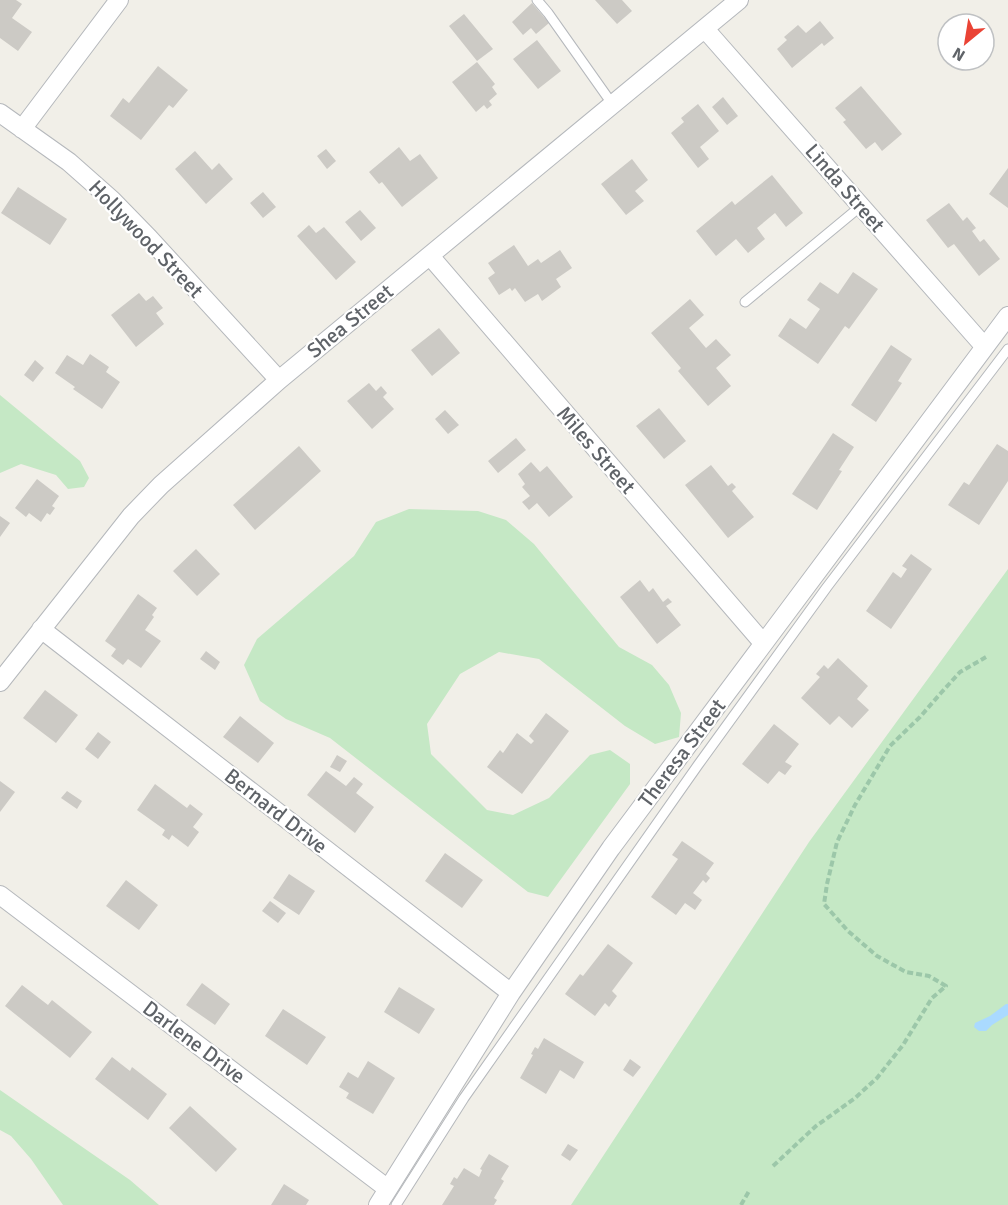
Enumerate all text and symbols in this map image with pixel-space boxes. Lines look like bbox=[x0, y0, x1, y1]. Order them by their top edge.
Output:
north arrow bbox=[936, 12, 996, 72]
text: N bbox=[949, 43, 969, 66]
street label: Linda Street bbox=[799, 138, 891, 238]
street label: Hollywood Street bbox=[83, 175, 209, 303]
street label: Shea Street bbox=[302, 278, 398, 364]
street label: Miles Street bbox=[551, 401, 641, 499]
street label: Theresa Street bbox=[633, 694, 731, 812]
street label: Bernard Drive bbox=[219, 763, 333, 859]
street label: Darlene Drive bbox=[138, 995, 250, 1089]

